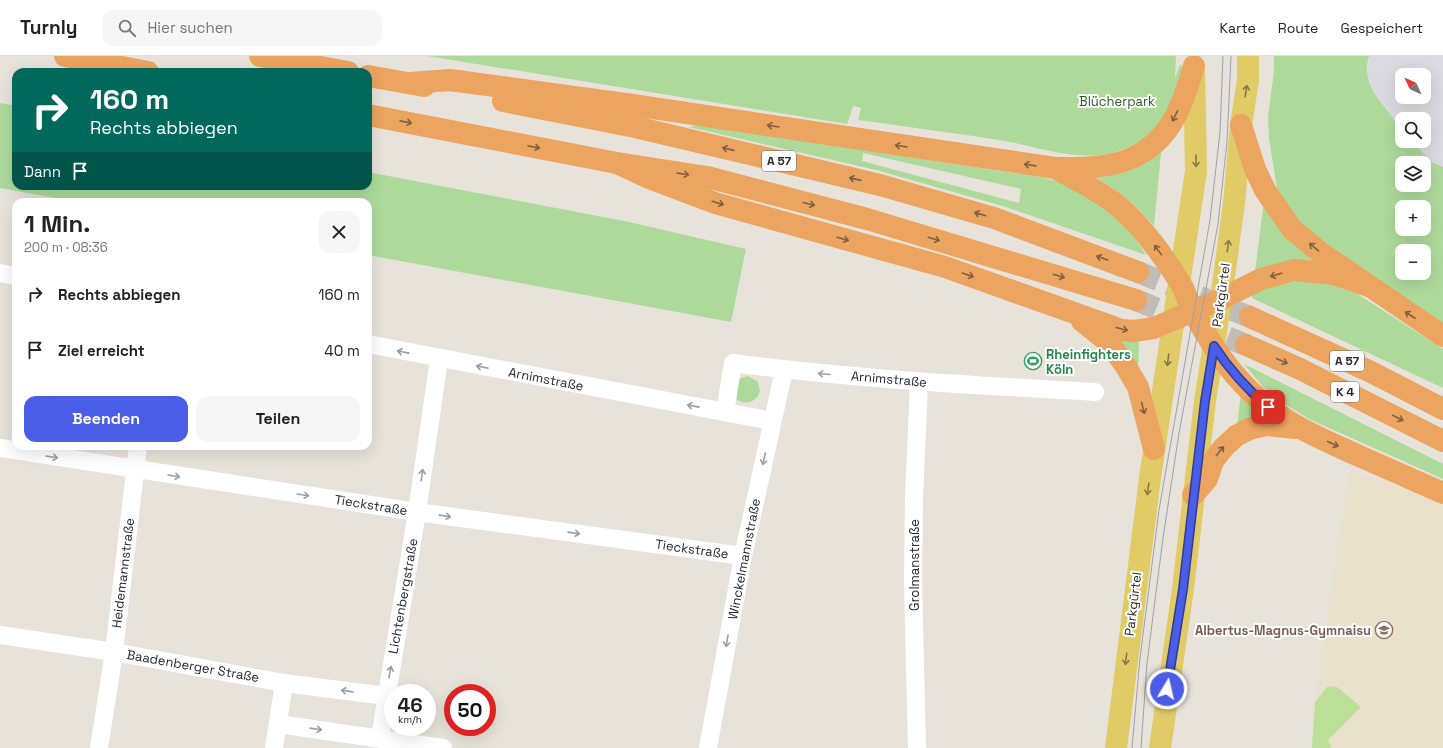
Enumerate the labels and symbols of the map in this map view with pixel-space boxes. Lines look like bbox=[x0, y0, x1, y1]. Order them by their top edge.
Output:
north arrow bbox=[1395, 68, 1431, 104]
one-way arrow bbox=[1242, 84, 1250, 97]
park label: Blücherpark bbox=[1079, 93, 1155, 110]
one-way arrow bbox=[1171, 110, 1179, 122]
one-way arrow bbox=[399, 119, 412, 127]
one-way arrow bbox=[767, 122, 780, 130]
one-way arrow bbox=[895, 142, 908, 150]
one-way arrow bbox=[527, 143, 540, 151]
one-way arrow bbox=[722, 144, 735, 152]
road number: A 57 bbox=[762, 151, 796, 171]
one-way arrow bbox=[1192, 154, 1200, 167]
one-way arrow bbox=[1024, 161, 1037, 169]
one-way arrow bbox=[676, 170, 689, 178]
one-way arrow bbox=[848, 174, 861, 182]
one-way arrow bbox=[711, 200, 724, 207]
one-way arrow bbox=[803, 200, 816, 208]
one-way arrow bbox=[974, 210, 987, 217]
one-way arrow bbox=[836, 235, 849, 243]
one-way arrow bbox=[928, 236, 941, 243]
one-way arrow bbox=[1224, 240, 1232, 253]
one-way arrow bbox=[1309, 243, 1319, 252]
one-way arrow bbox=[1154, 244, 1162, 255]
one-way arrow bbox=[1095, 254, 1108, 261]
street label: Parkgürtel bbox=[1208, 262, 1234, 328]
one-way arrow bbox=[1270, 271, 1283, 279]
one-way arrow bbox=[961, 272, 974, 279]
one-way arrow bbox=[1052, 273, 1065, 280]
one-way arrow bbox=[1405, 311, 1416, 319]
one-way arrow bbox=[1115, 325, 1128, 333]
place label: Rheinfighters Köln bbox=[1046, 346, 1131, 378]
one-way arrow bbox=[397, 347, 410, 355]
sports icon: Rheinfighters Köln bbox=[1023, 351, 1043, 371]
road number: A 57 bbox=[1330, 351, 1364, 371]
one-way arrow bbox=[1164, 353, 1171, 366]
one-way arrow bbox=[1275, 358, 1287, 365]
one-way arrow bbox=[476, 362, 489, 370]
street label: Arnimstraße bbox=[507, 363, 585, 395]
street label: Arnimstraße bbox=[850, 367, 928, 391]
one-way arrow bbox=[818, 370, 831, 377]
road number: K 4 bbox=[1331, 382, 1359, 402]
pin bbox=[1251, 390, 1285, 424]
one-way arrow bbox=[687, 402, 700, 410]
one-way arrow bbox=[1140, 402, 1148, 415]
one-way arrow bbox=[1392, 415, 1404, 422]
one-way arrow bbox=[1326, 441, 1338, 448]
one-way arrow bbox=[1216, 446, 1225, 457]
one-way arrow bbox=[760, 452, 768, 465]
one-way arrow bbox=[45, 453, 58, 461]
one-way arrow bbox=[418, 469, 426, 482]
one-way arrow bbox=[167, 472, 180, 480]
one-way arrow bbox=[1144, 482, 1152, 495]
one-way arrow bbox=[296, 491, 309, 499]
street label: Tieckstraße bbox=[333, 491, 409, 519]
street label: Winckelmannstraße bbox=[724, 497, 764, 621]
one-way arrow bbox=[438, 512, 451, 520]
street label: Heidemannstraße bbox=[108, 517, 138, 629]
street label: Grolmanstraße bbox=[906, 519, 923, 611]
one-way arrow bbox=[567, 529, 580, 537]
street label: Tieckstraße bbox=[654, 535, 730, 563]
street label: Lichtenbergstraße bbox=[384, 537, 422, 655]
street label: Parkgürtel bbox=[1121, 571, 1145, 637]
school or university icon: Albertus-Magnus-Gymnaisu bbox=[1374, 620, 1394, 640]
place label: Albertus-Magnus-Gymnaisu bbox=[1195, 622, 1371, 639]
one-way arrow bbox=[723, 634, 731, 647]
street label: Baadenberger Straße bbox=[125, 646, 261, 686]
one-way arrow bbox=[1122, 652, 1130, 665]
one-way arrow bbox=[386, 666, 394, 679]
position arrow bbox=[1146, 668, 1188, 710]
speed limit sign: 50 bbox=[444, 684, 496, 736]
one-way arrow bbox=[341, 687, 354, 695]
one-way arrow bbox=[309, 725, 322, 733]

